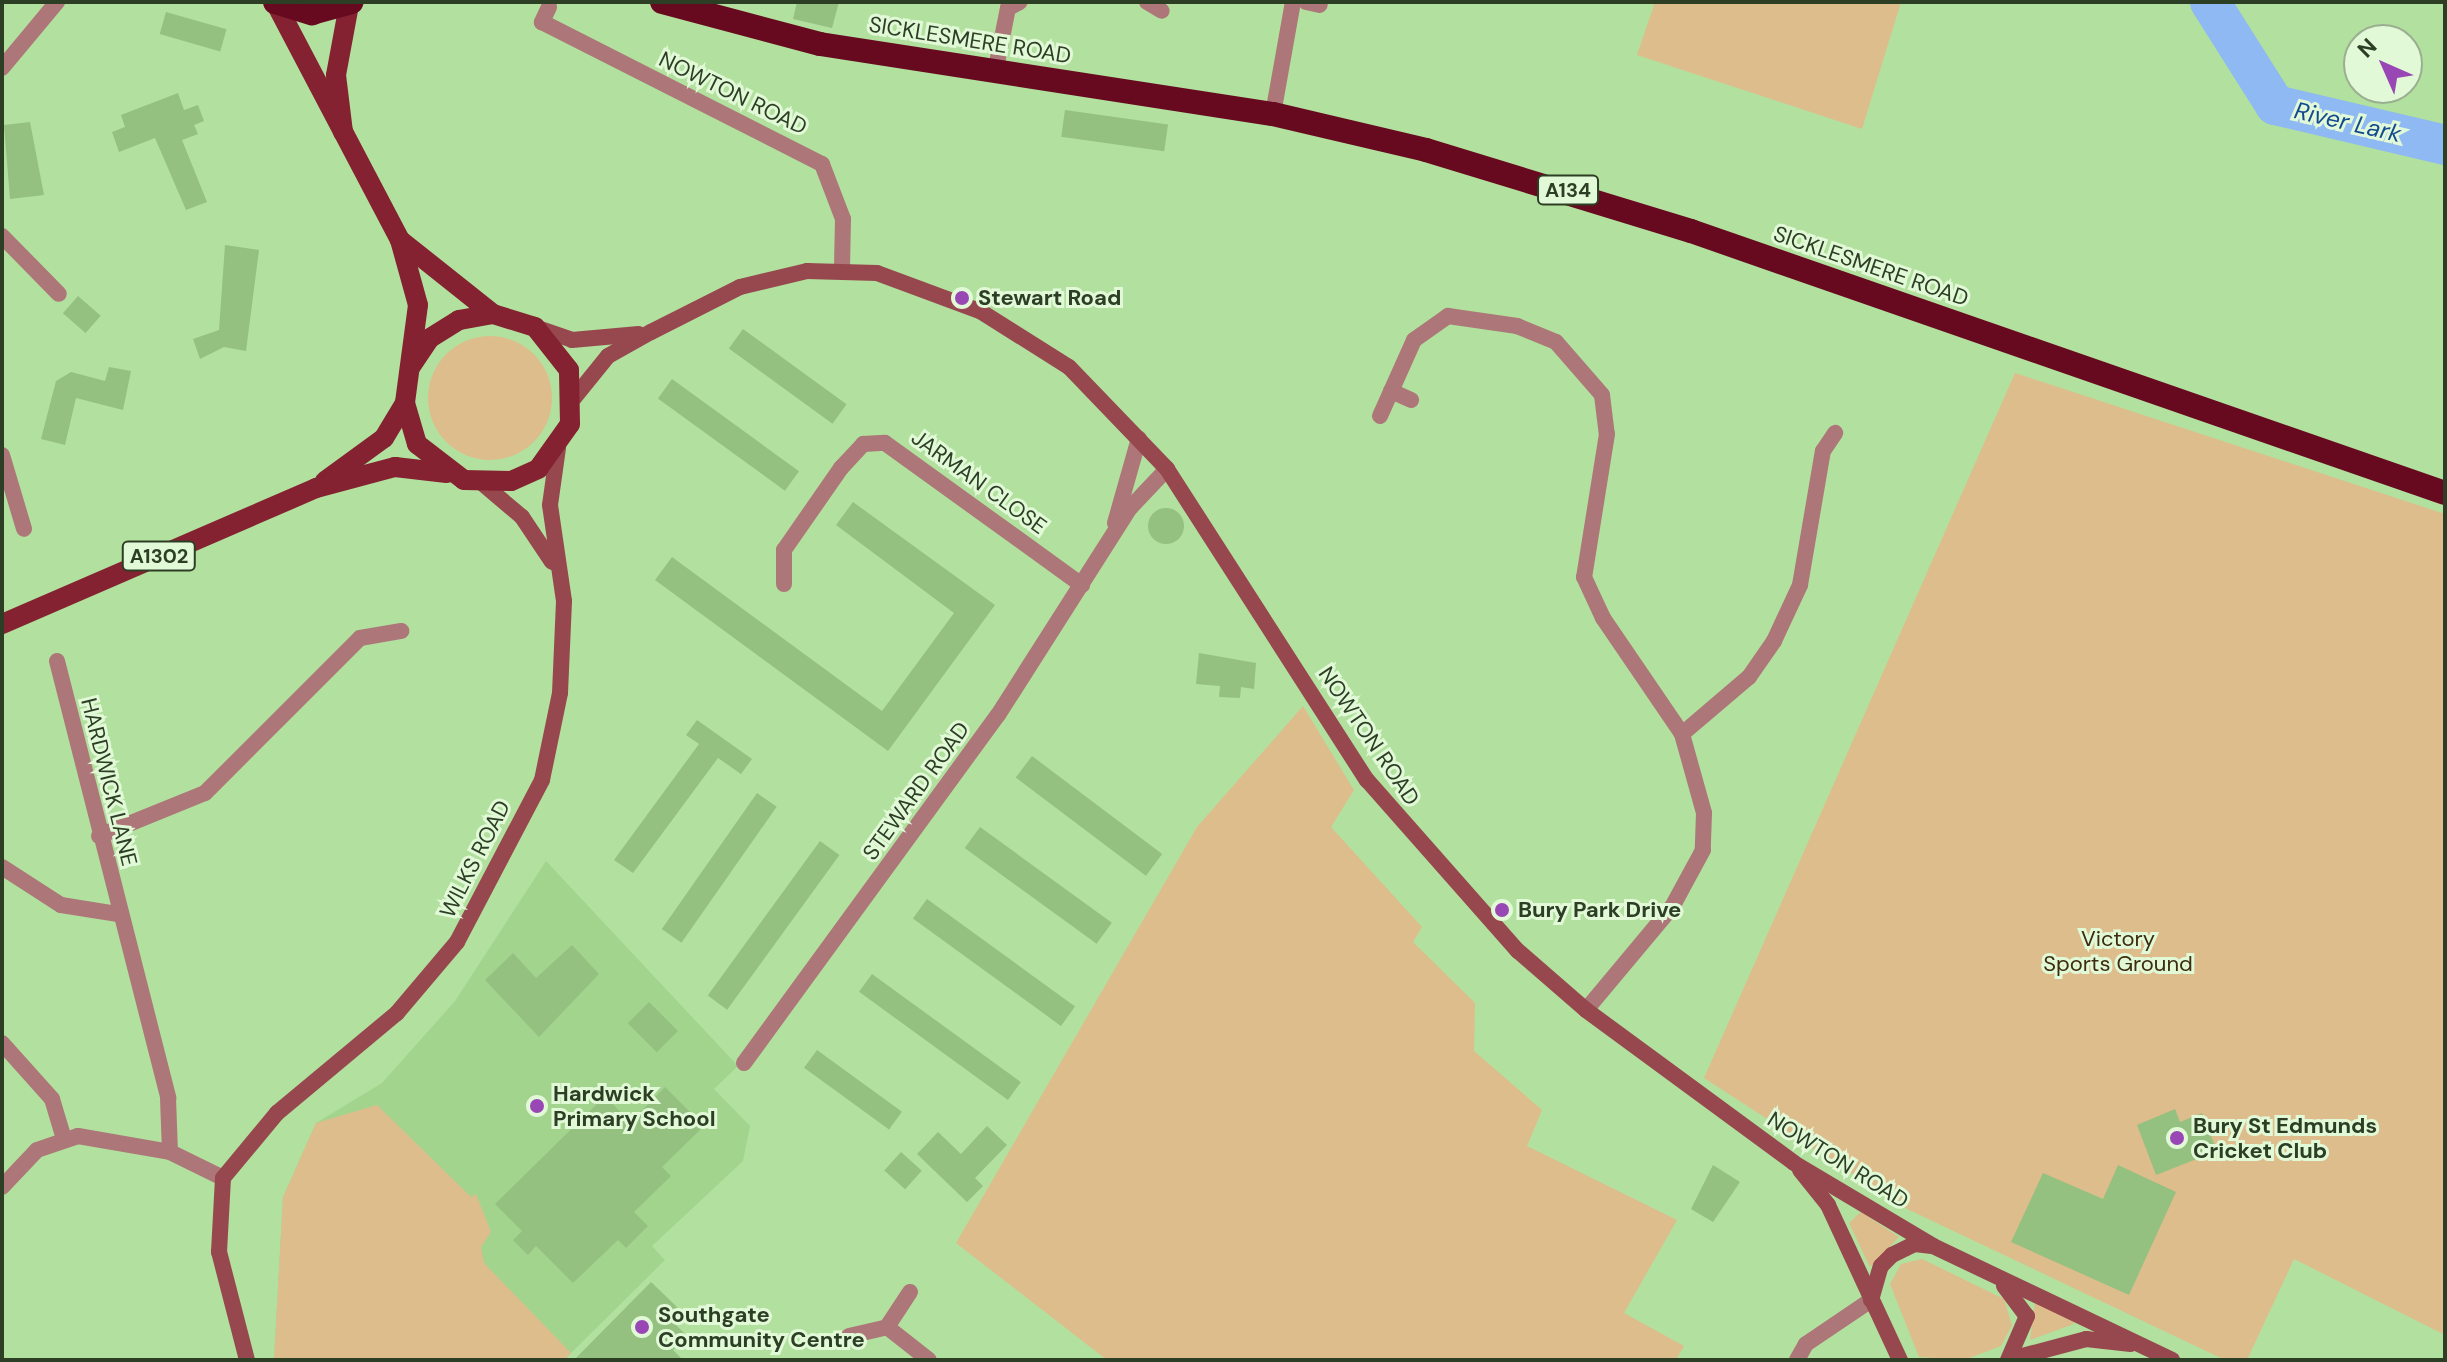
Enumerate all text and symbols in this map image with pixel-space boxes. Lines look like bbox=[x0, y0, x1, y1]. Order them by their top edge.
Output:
street label: SICKLESMERE ROAD bbox=[867, 11, 1073, 69]
north arrow bbox=[2343, 24, 2423, 104]
text: N bbox=[2351, 32, 2383, 64]
street label: NOWTON ROAD bbox=[655, 46, 811, 140]
water label: River Lark bbox=[2292, 96, 2404, 148]
road number: A134 bbox=[1536, 174, 1600, 206]
street label: SICKLESMERE ROAD bbox=[1770, 220, 1972, 312]
place label: Stewart Road bbox=[978, 285, 1121, 311]
marker: Stewart Road bbox=[953, 289, 971, 307]
street label: JARMAN CLOSE bbox=[906, 424, 1052, 540]
road number: A1302 bbox=[121, 540, 197, 572]
street label: NOWTON ROAD bbox=[1313, 662, 1425, 810]
street label: HARDWICK LANE bbox=[75, 695, 143, 869]
street label: STEWARD ROAD bbox=[857, 717, 975, 865]
street label: WILKS ROAD bbox=[434, 796, 516, 922]
place label: Bury Park Drive bbox=[1518, 897, 1681, 923]
marker: Bury Park Drive bbox=[1493, 901, 1511, 919]
park label: Victory Sports Ground bbox=[2043, 925, 2193, 976]
place label: Hardwick Primary School bbox=[553, 1080, 716, 1132]
marker: Hardwick Primary School bbox=[528, 1097, 546, 1115]
street label: NOWTON ROAD bbox=[1763, 1106, 1913, 1214]
place label: Bury St Edmunds Cricket Club bbox=[2193, 1112, 2377, 1164]
marker: Bury St Edmunds Cricket Club bbox=[2168, 1129, 2186, 1147]
place label: Southgate Community Centre bbox=[658, 1301, 865, 1352]
marker: Southgate Community Centre bbox=[633, 1318, 651, 1336]

